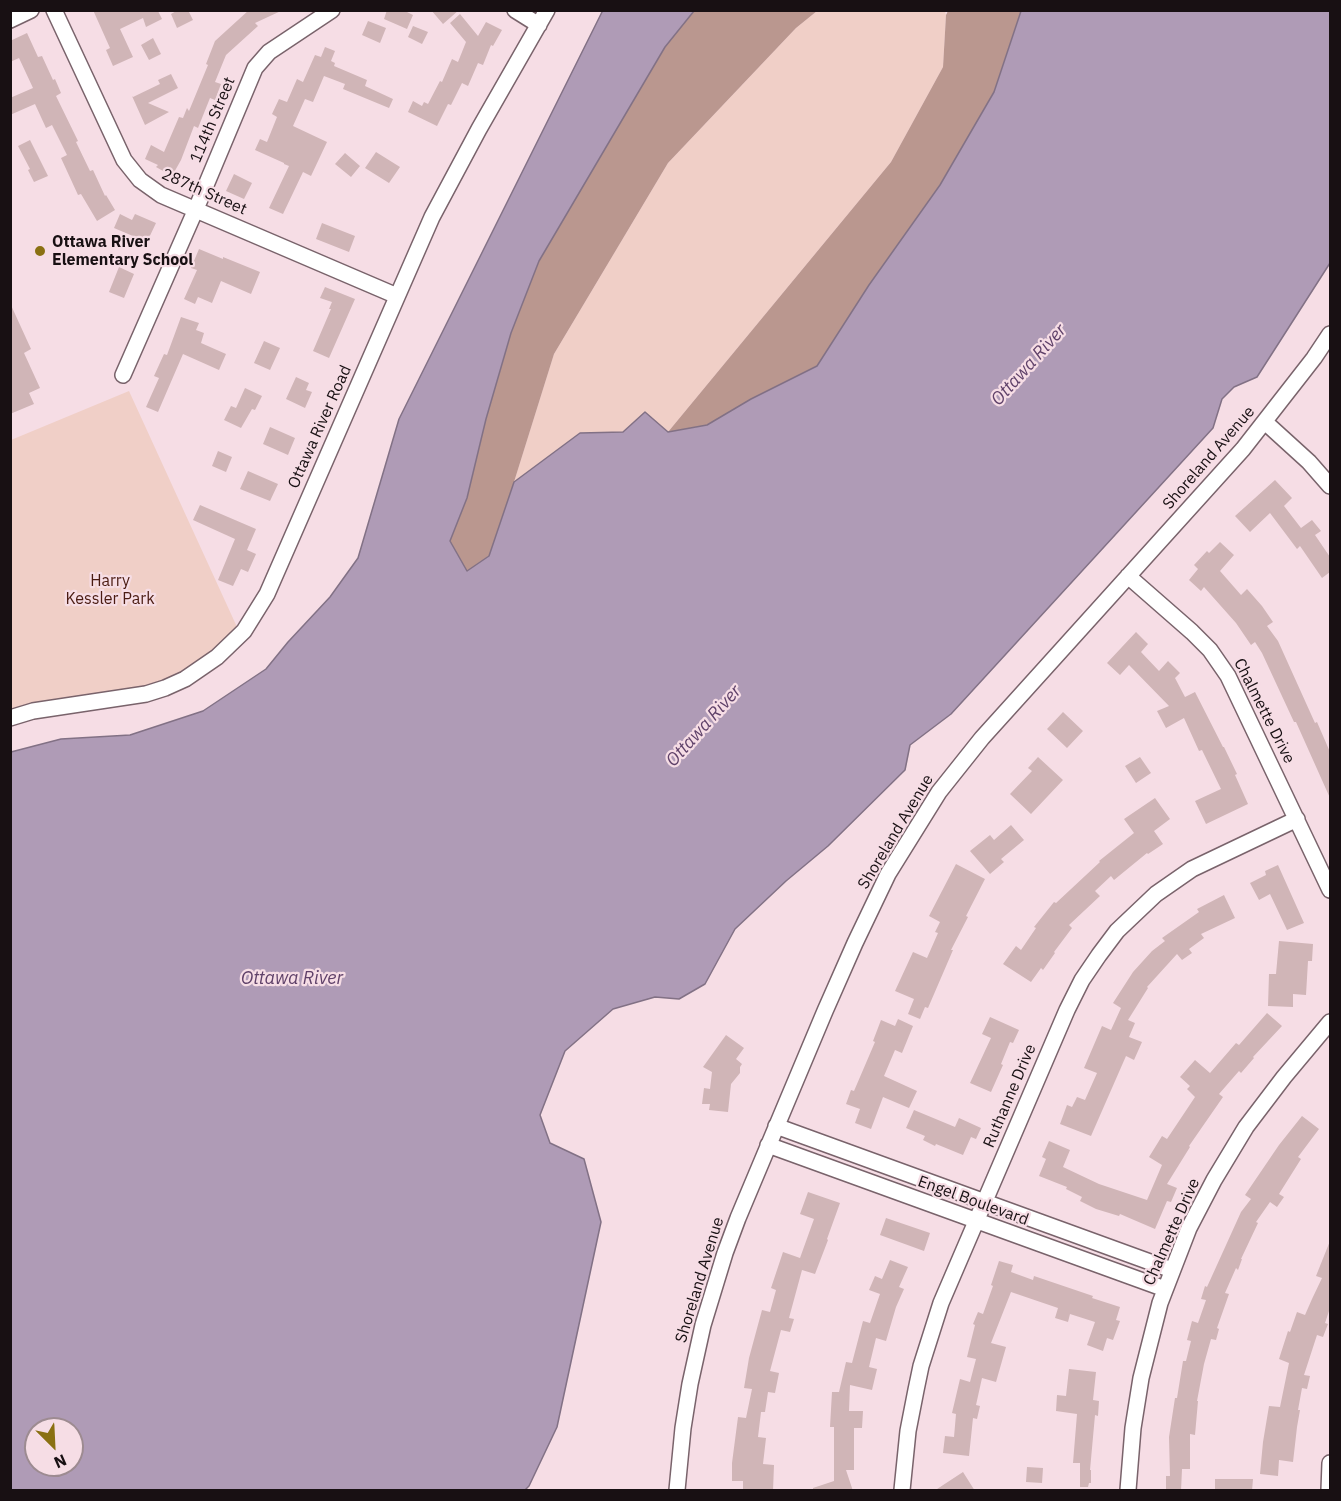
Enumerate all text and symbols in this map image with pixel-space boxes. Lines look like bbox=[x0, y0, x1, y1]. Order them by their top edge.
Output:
street label: 114th Street bbox=[186, 74, 240, 166]
street label: 287th Street bbox=[158, 165, 250, 219]
place label: Ottawa River Elementary School bbox=[52, 232, 193, 270]
marker: Ottawa River Elementary School bbox=[33, 244, 47, 258]
water label: Ottawa River bbox=[987, 320, 1071, 410]
street label: Ottawa River Road bbox=[284, 363, 356, 491]
street label: Shoreland Avenue bbox=[1159, 403, 1259, 513]
park label: Harry Kessler Park bbox=[65, 571, 155, 609]
street label: Chalmette Drive bbox=[1229, 655, 1299, 767]
water label: Ottawa River bbox=[662, 681, 746, 771]
street label: Shoreland Avenue bbox=[854, 771, 938, 893]
water label: Ottawa River bbox=[241, 968, 343, 990]
street label: Ruthanne Drive bbox=[980, 1041, 1040, 1151]
street label: Engel Boulevard bbox=[915, 1172, 1031, 1230]
street label: Chalmette Drive bbox=[1140, 1175, 1204, 1289]
street label: Shoreland Avenue bbox=[672, 1215, 728, 1345]
north arrow bbox=[24, 1417, 84, 1477]
text: N bbox=[51, 1450, 70, 1473]

